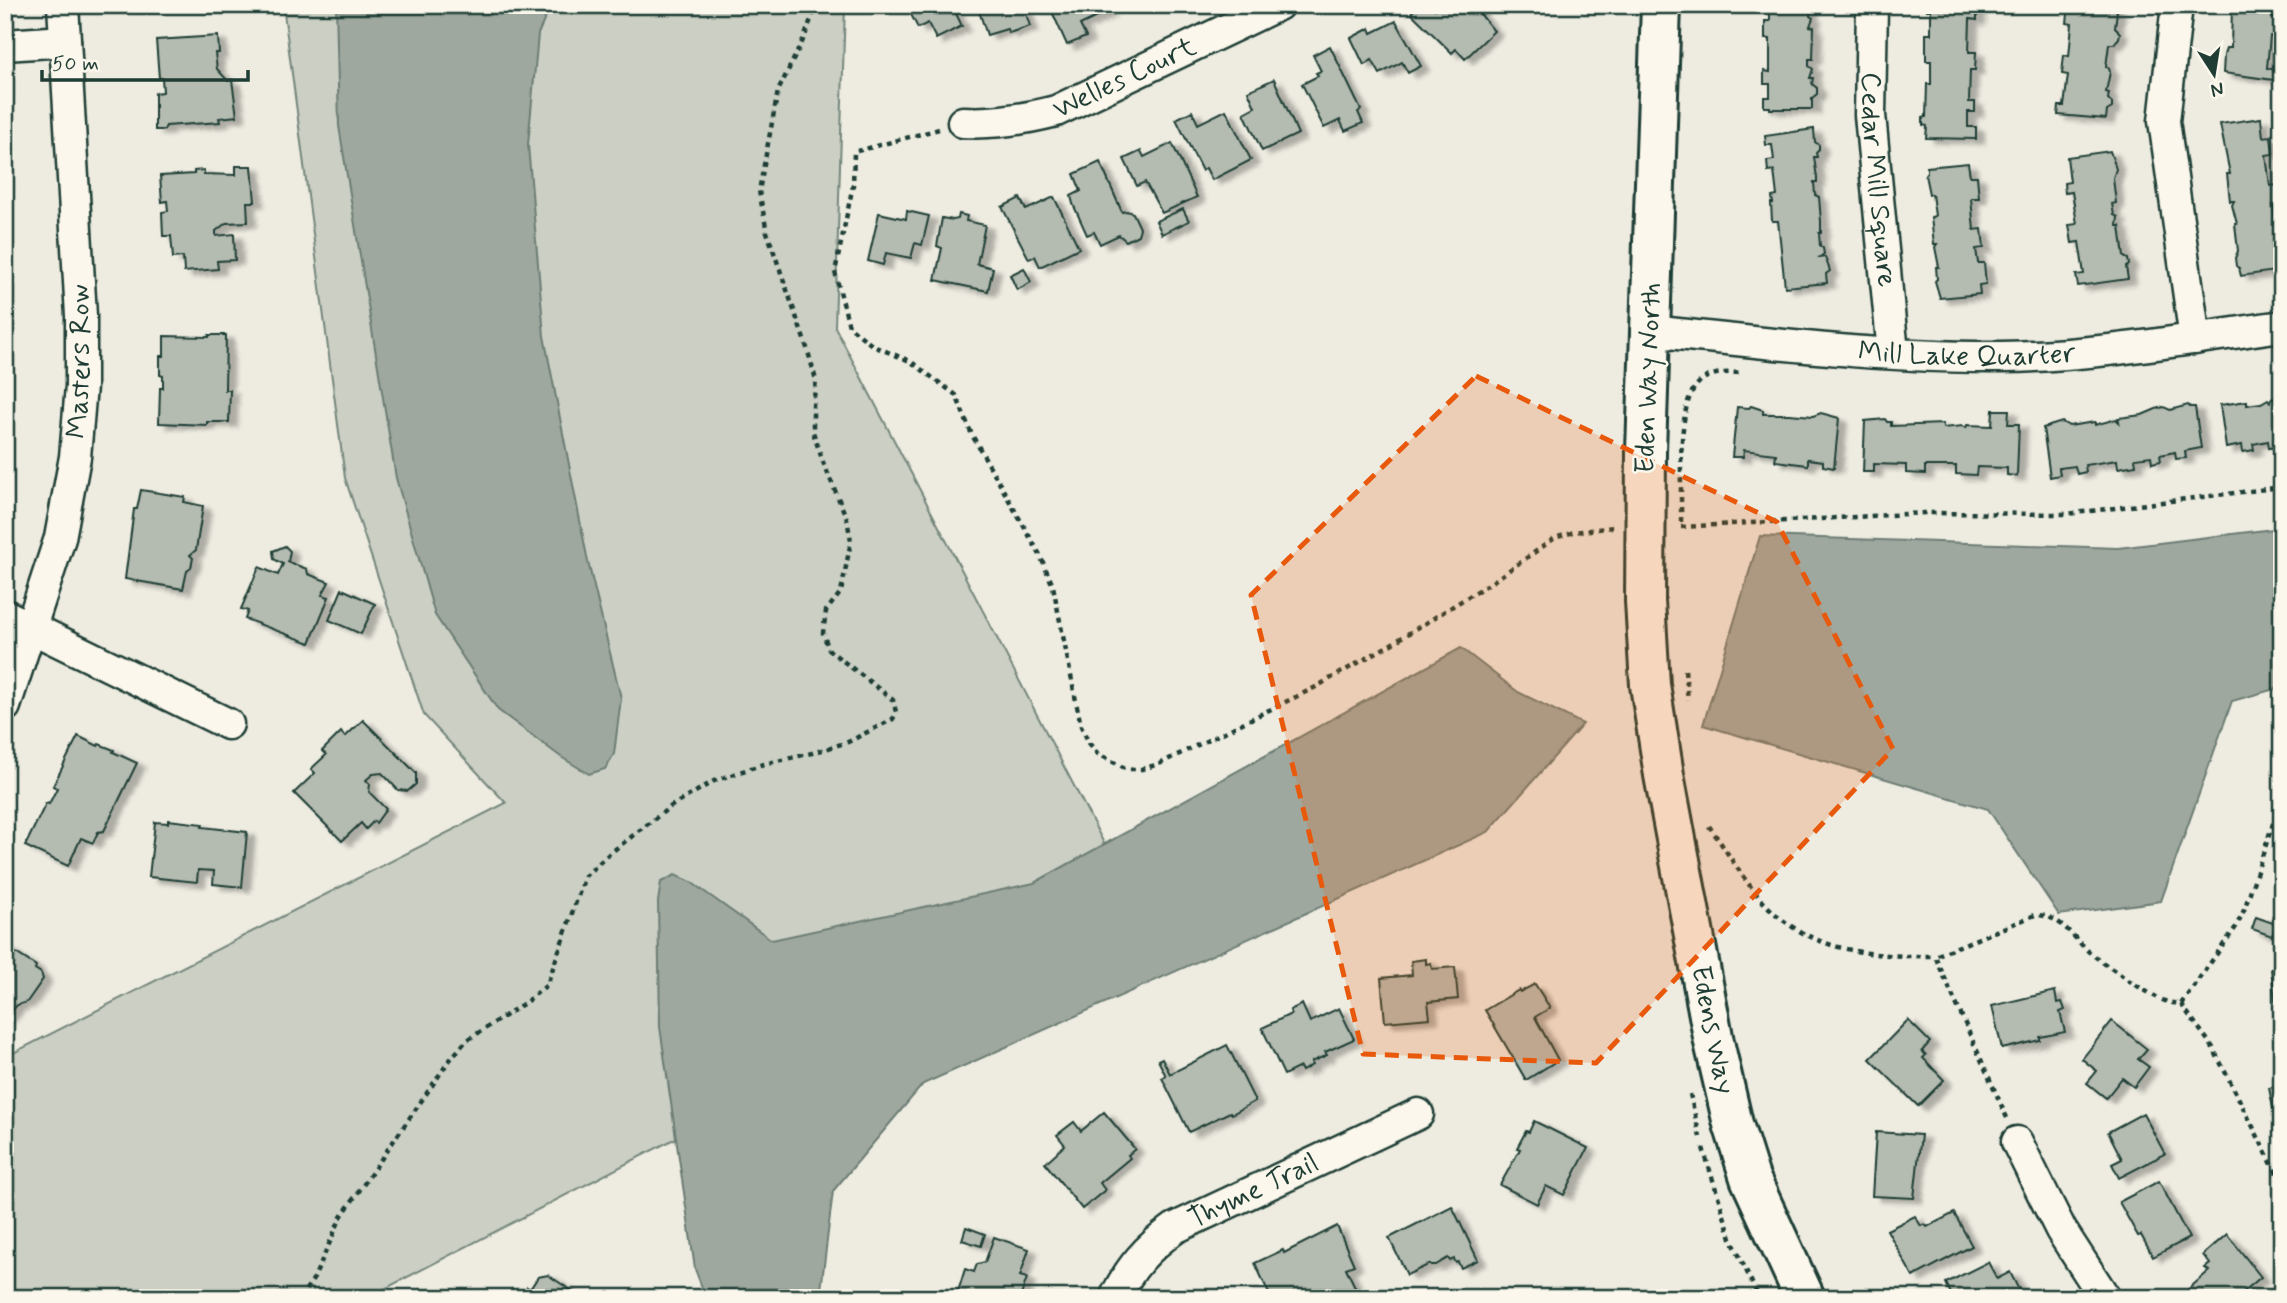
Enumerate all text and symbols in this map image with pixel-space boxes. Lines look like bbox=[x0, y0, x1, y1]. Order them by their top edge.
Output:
street label: Welles Court bbox=[1047, 28, 1203, 128]
scale bar bbox=[42, 38, 248, 82]
north arrow bbox=[2178, 38, 2248, 108]
text: 50 m bbox=[52, 50, 99, 78]
street label: Cedar Mill Square bbox=[1851, 72, 1905, 289]
text: N bbox=[2208, 76, 2226, 103]
street label: Eden Way North bbox=[1627, 282, 1671, 474]
street label: Masters Row bbox=[58, 283, 100, 440]
street label: Mill Lake Quarter bbox=[1857, 333, 2078, 376]
street label: Edens Way bbox=[1682, 963, 1744, 1098]
street label: Thyme Trail bbox=[1182, 1145, 1325, 1238]

